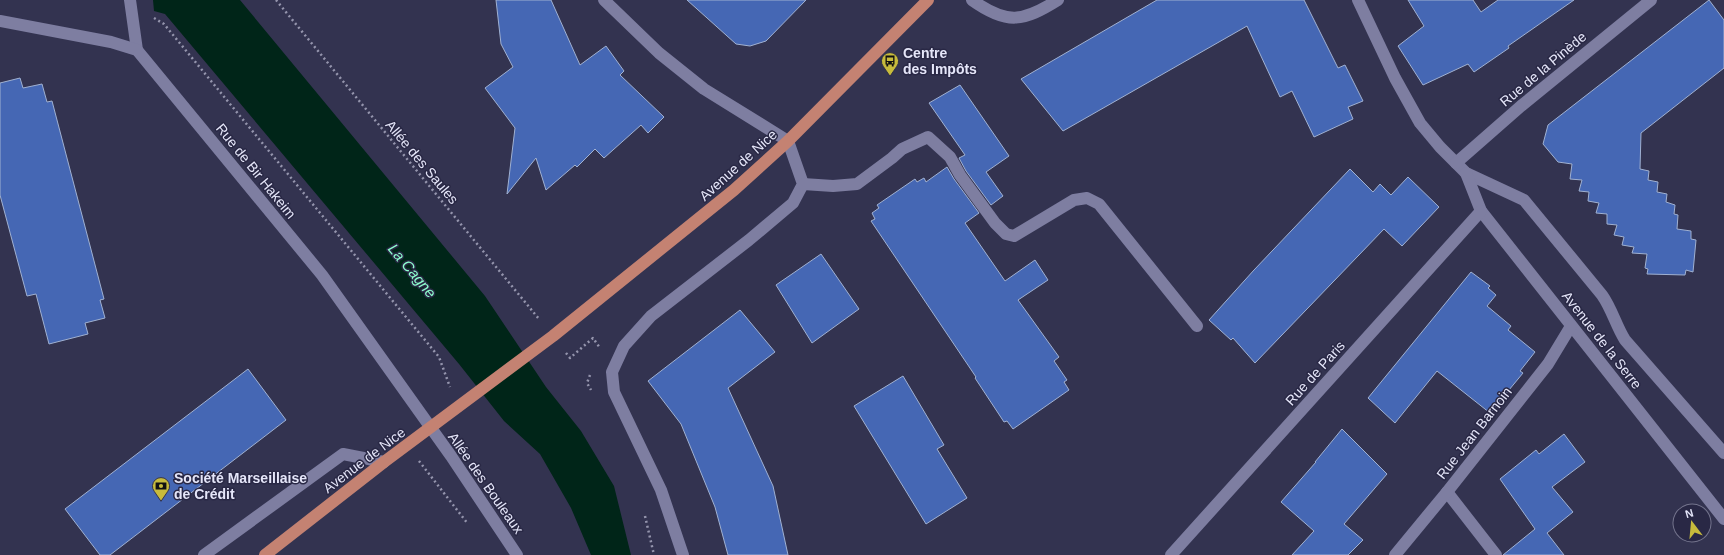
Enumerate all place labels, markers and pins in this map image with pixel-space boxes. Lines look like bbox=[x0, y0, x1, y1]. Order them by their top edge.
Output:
place label: Centre des Impôts bbox=[903, 45, 977, 77]
bus stop icon: Centre des Impôts bbox=[880, 51, 900, 76]
place label: Société Marseillaise de Crédit bbox=[174, 470, 307, 502]
bank icon: Société Marseillaise de Crédit bbox=[151, 476, 171, 501]

